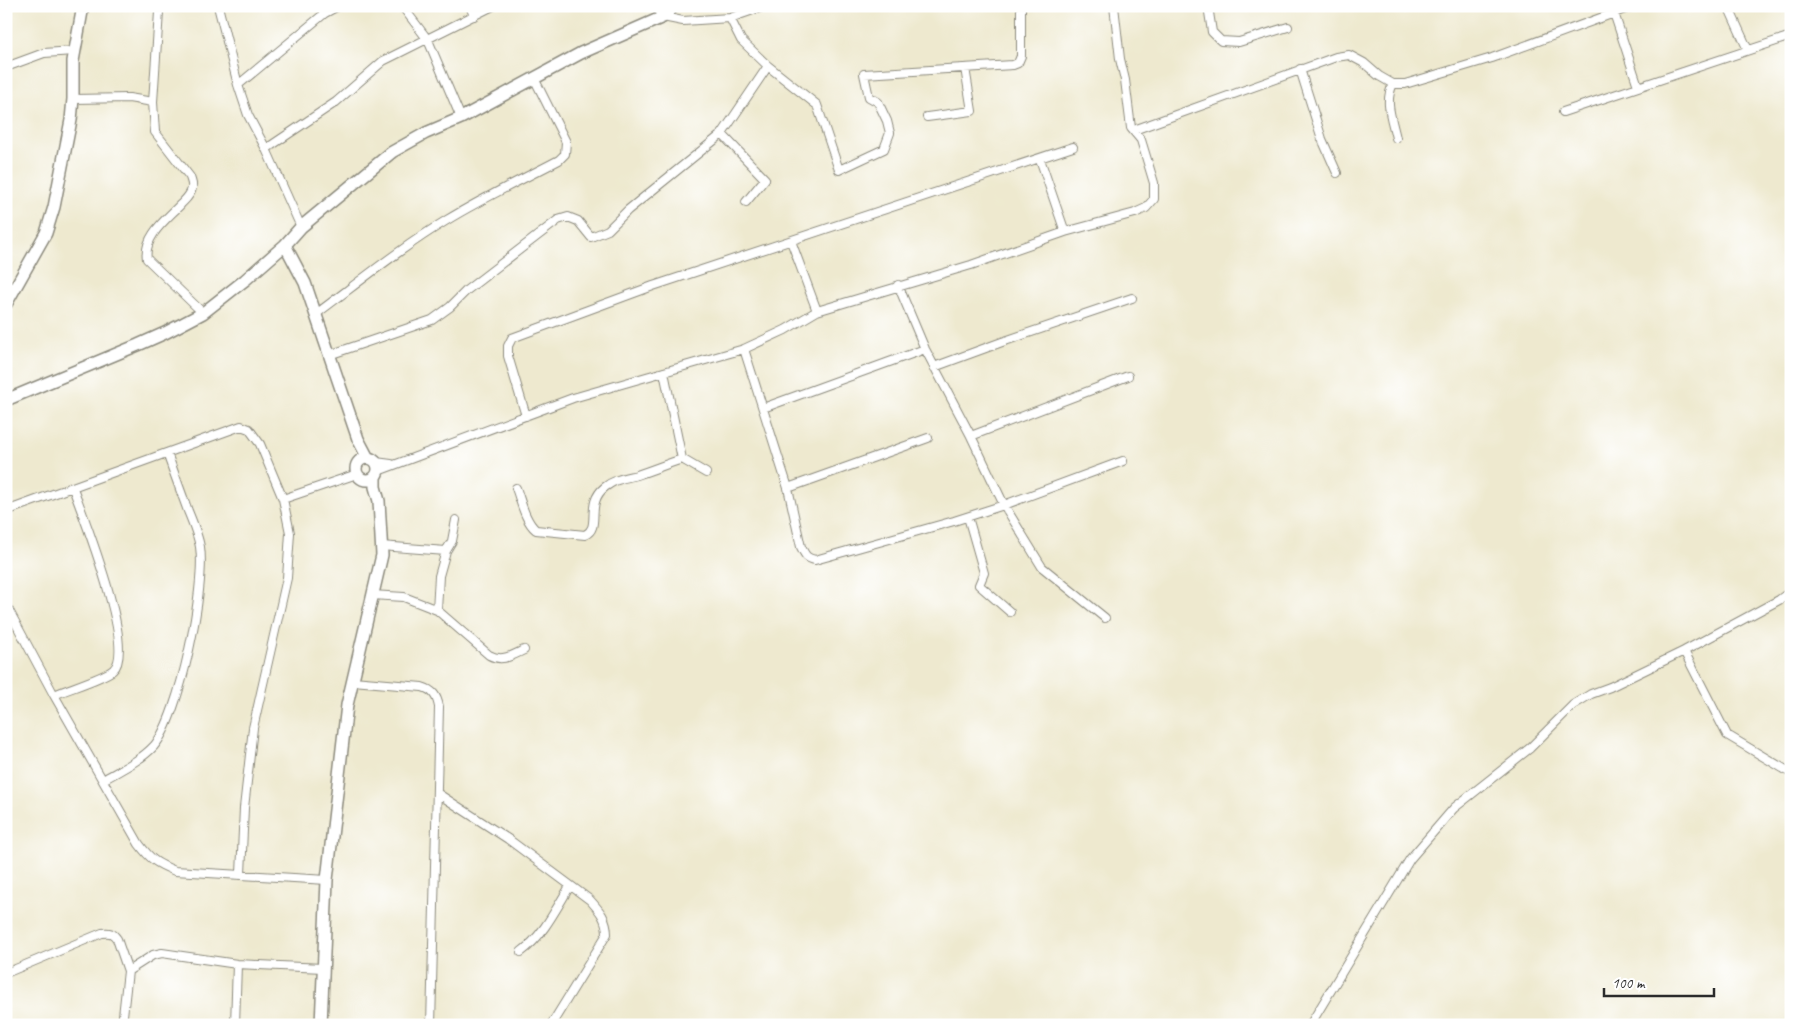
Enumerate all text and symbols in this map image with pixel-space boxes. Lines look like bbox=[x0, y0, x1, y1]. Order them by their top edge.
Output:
scale bar bbox=[1604, 966, 1714, 998]
text: 100 m bbox=[1612, 974, 1646, 993]

